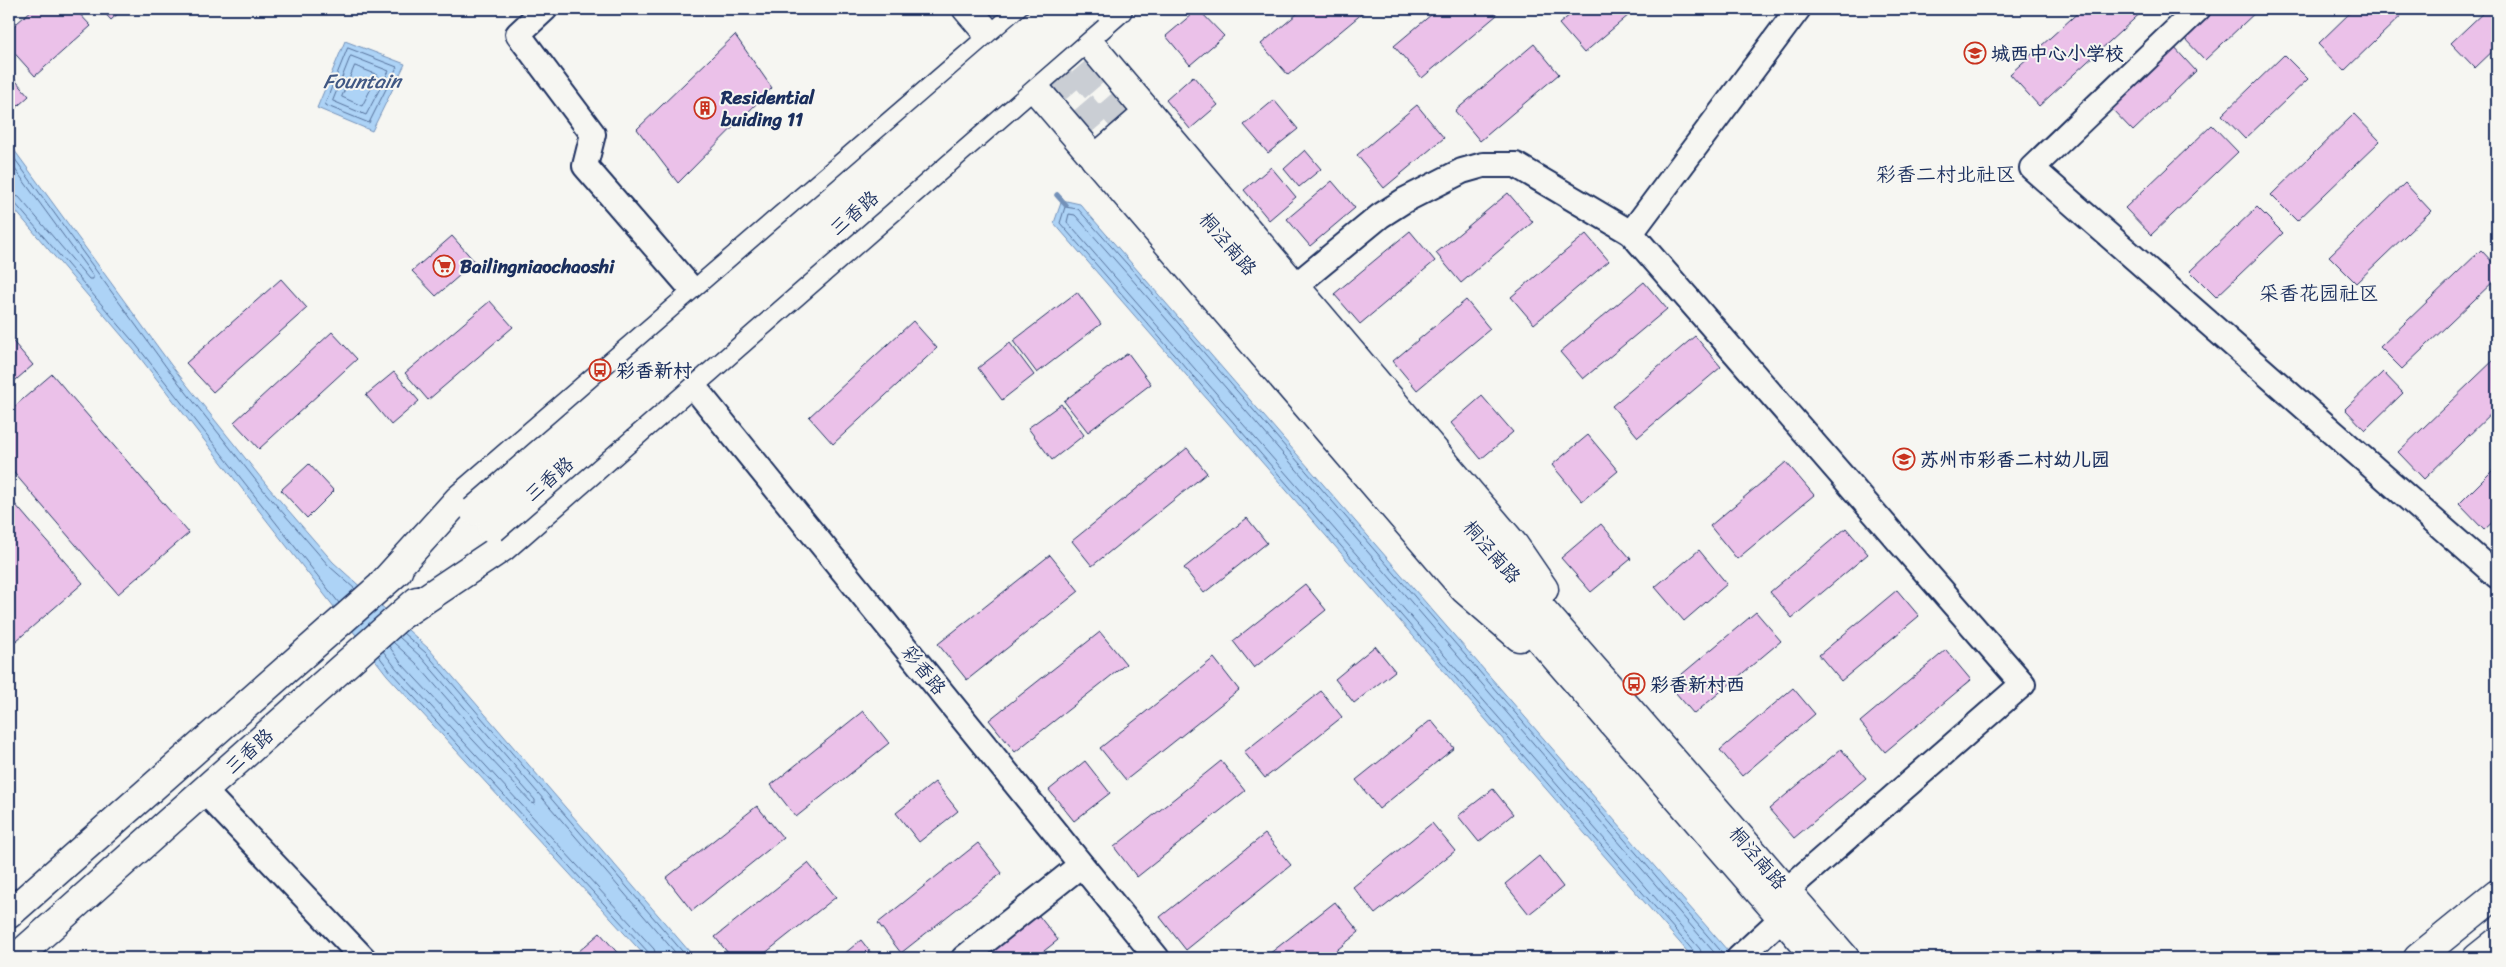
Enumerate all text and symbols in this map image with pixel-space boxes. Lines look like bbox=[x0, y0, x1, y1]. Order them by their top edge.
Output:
place label: 城西中心小学校 bbox=[1991, 37, 2124, 70]
school or university icon: 城西中心小学校 bbox=[1963, 41, 1987, 65]
water label: Fountain bbox=[323, 64, 403, 99]
place label: Residential buiding 11 bbox=[720, 81, 816, 136]
building icon: Residential buiding 11 bbox=[693, 96, 717, 120]
district label: 彩香二村北社区 bbox=[1876, 157, 2016, 192]
street label: 三香路 bbox=[822, 182, 886, 244]
street label: 桐泾南路 bbox=[1191, 204, 1265, 284]
place label: Bailingniaochaoshi bbox=[460, 250, 615, 283]
supermarket icon: Bailingniaochaoshi bbox=[432, 254, 456, 278]
district label: 采香花园社区 bbox=[2259, 276, 2379, 311]
place label: 彩香新村 bbox=[616, 354, 692, 387]
bus stop icon: 彩香新村 bbox=[588, 358, 612, 382]
place label: 苏州市彩香二村幼儿园 bbox=[1920, 443, 2110, 476]
school or university icon: 苏州市彩香二村幼儿园 bbox=[1892, 447, 1916, 471]
street label: 三香路 bbox=[517, 448, 581, 510]
street label: 桐泾南路 bbox=[1455, 512, 1529, 592]
street label: 彩香路 bbox=[893, 637, 955, 703]
place label: 彩香新村西 bbox=[1650, 668, 1745, 701]
bus stop icon: 彩香新村西 bbox=[1622, 672, 1646, 696]
street label: 三香路 bbox=[217, 720, 281, 782]
street label: 桐泾南路 bbox=[1721, 818, 1795, 898]

